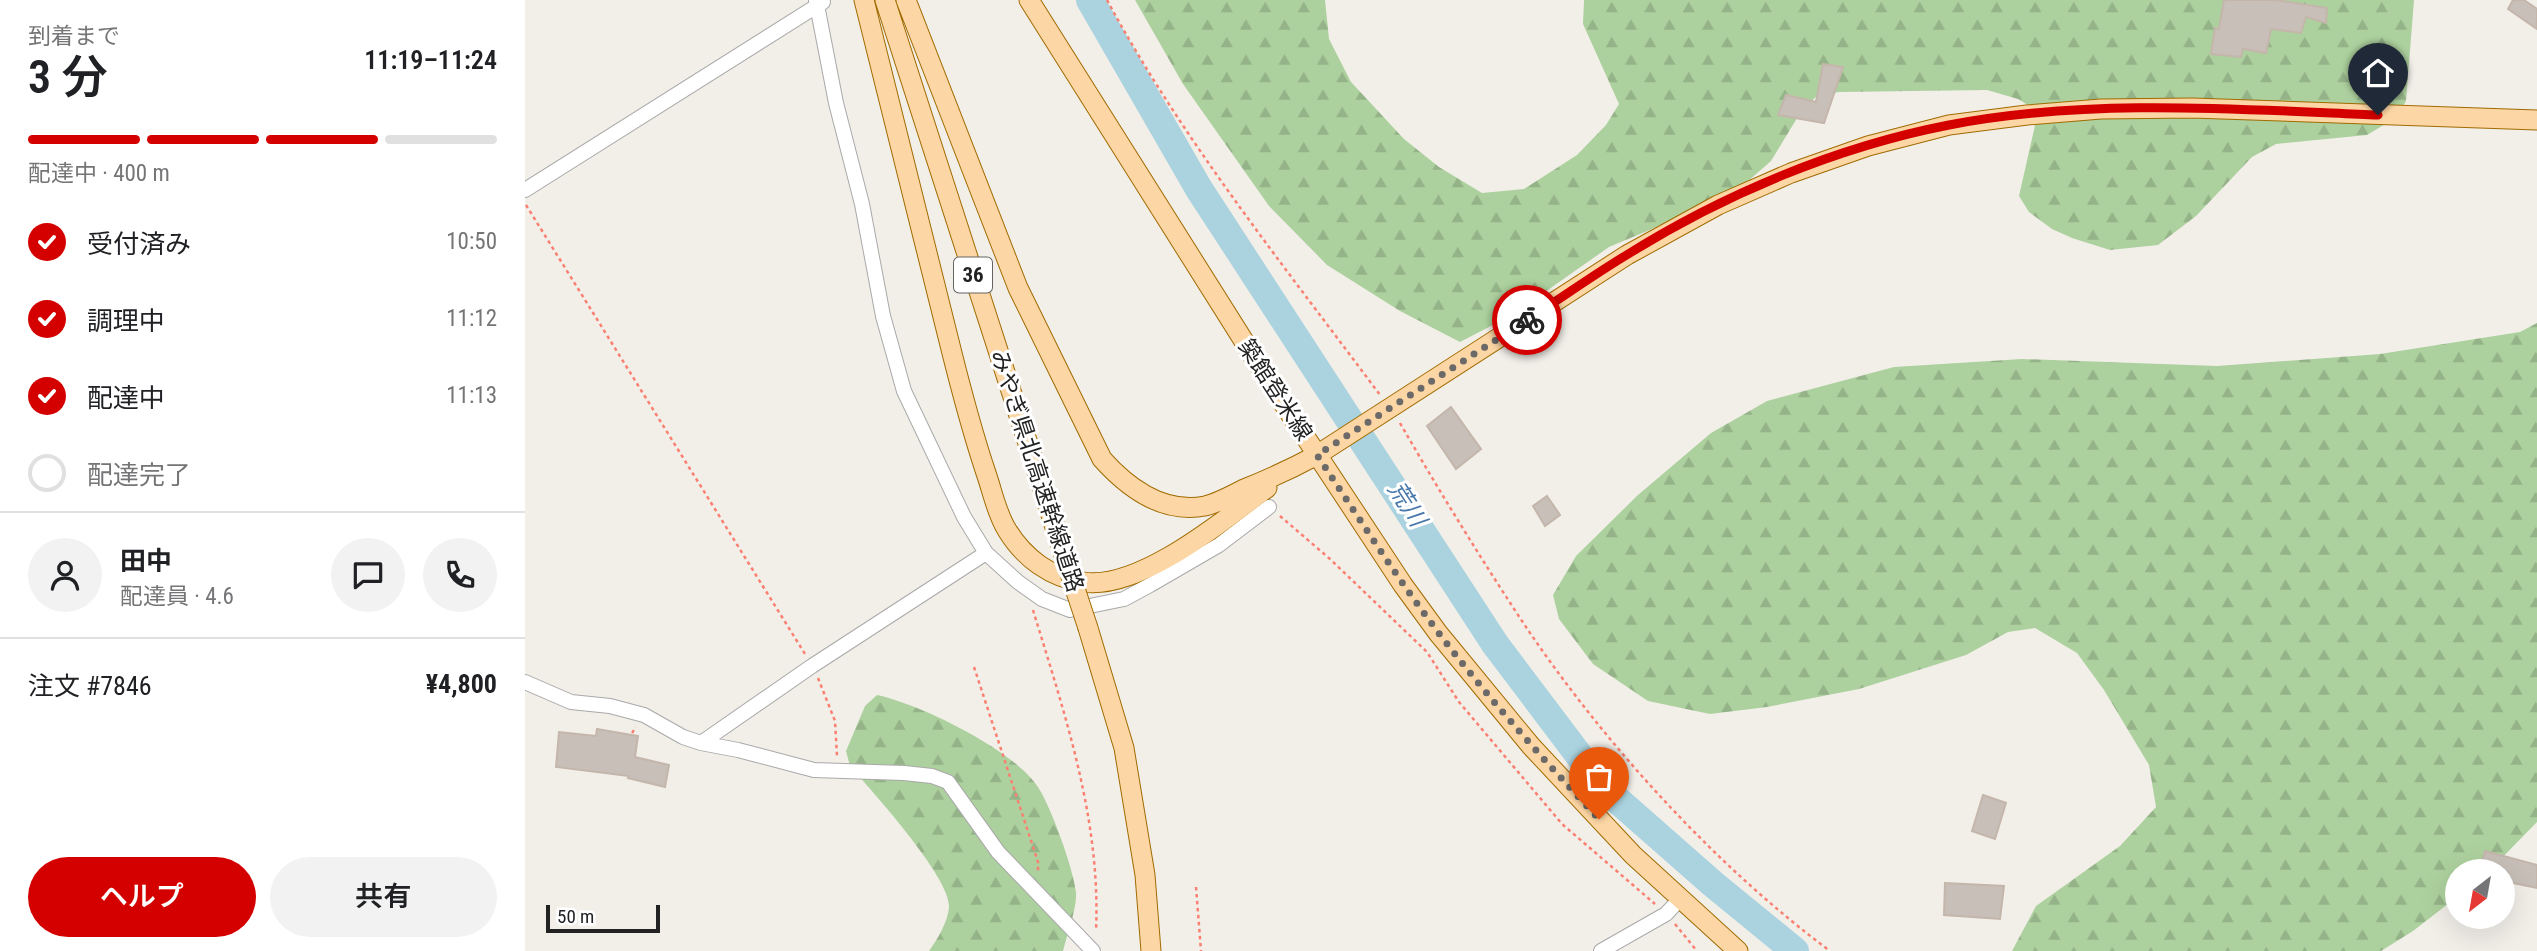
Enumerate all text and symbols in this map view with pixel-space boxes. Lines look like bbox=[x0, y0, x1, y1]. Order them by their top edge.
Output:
text: 到着まで bbox=[28, 23, 120, 50]
pin bbox=[2348, 43, 2408, 115]
text: 11:19–11:24 bbox=[364, 45, 497, 75]
text: 3 分 bbox=[28, 50, 108, 104]
icon: home bbox=[2359, 54, 2397, 92]
text: 配達中 · 400 m bbox=[28, 160, 170, 187]
icon: check bbox=[28, 223, 66, 261]
text: 10:50 bbox=[446, 228, 497, 255]
text: 受付済み bbox=[87, 229, 191, 259]
road number: 36 bbox=[954, 258, 992, 292]
courier bbox=[1492, 285, 1562, 355]
icon: check bbox=[28, 300, 66, 338]
icon: bike bbox=[1508, 301, 1546, 339]
text: 11:12 bbox=[446, 305, 497, 332]
text: 調理中 bbox=[87, 306, 165, 336]
street label: 築館登米線 bbox=[1232, 334, 1318, 446]
street label: みやぎ県北高速幹線道路 bbox=[985, 347, 1089, 595]
icon: check bbox=[28, 377, 66, 415]
text: 11:13 bbox=[446, 382, 497, 409]
text: 配達中 bbox=[87, 383, 165, 413]
text: 配達完了 bbox=[87, 460, 191, 490]
water label: 荒川 bbox=[1382, 476, 1433, 534]
button: person bbox=[28, 538, 102, 612]
button: chat bbox=[331, 538, 405, 612]
button: phone bbox=[423, 538, 497, 612]
text: 田中 bbox=[120, 546, 172, 576]
text: 配達員 · 4.6 bbox=[120, 583, 234, 610]
text: ¥4,800 bbox=[426, 669, 497, 699]
text: 注文 #7846 bbox=[28, 671, 152, 701]
pin bbox=[1569, 747, 1629, 819]
icon: bag bbox=[1580, 758, 1618, 796]
button: ヘルプ bbox=[28, 857, 256, 937]
button: 共有 bbox=[270, 857, 497, 937]
north arrow bbox=[2445, 859, 2515, 929]
map controls bbox=[2445, 859, 2515, 929]
scale bar bbox=[546, 902, 660, 934]
text: 50 m bbox=[557, 905, 594, 928]

